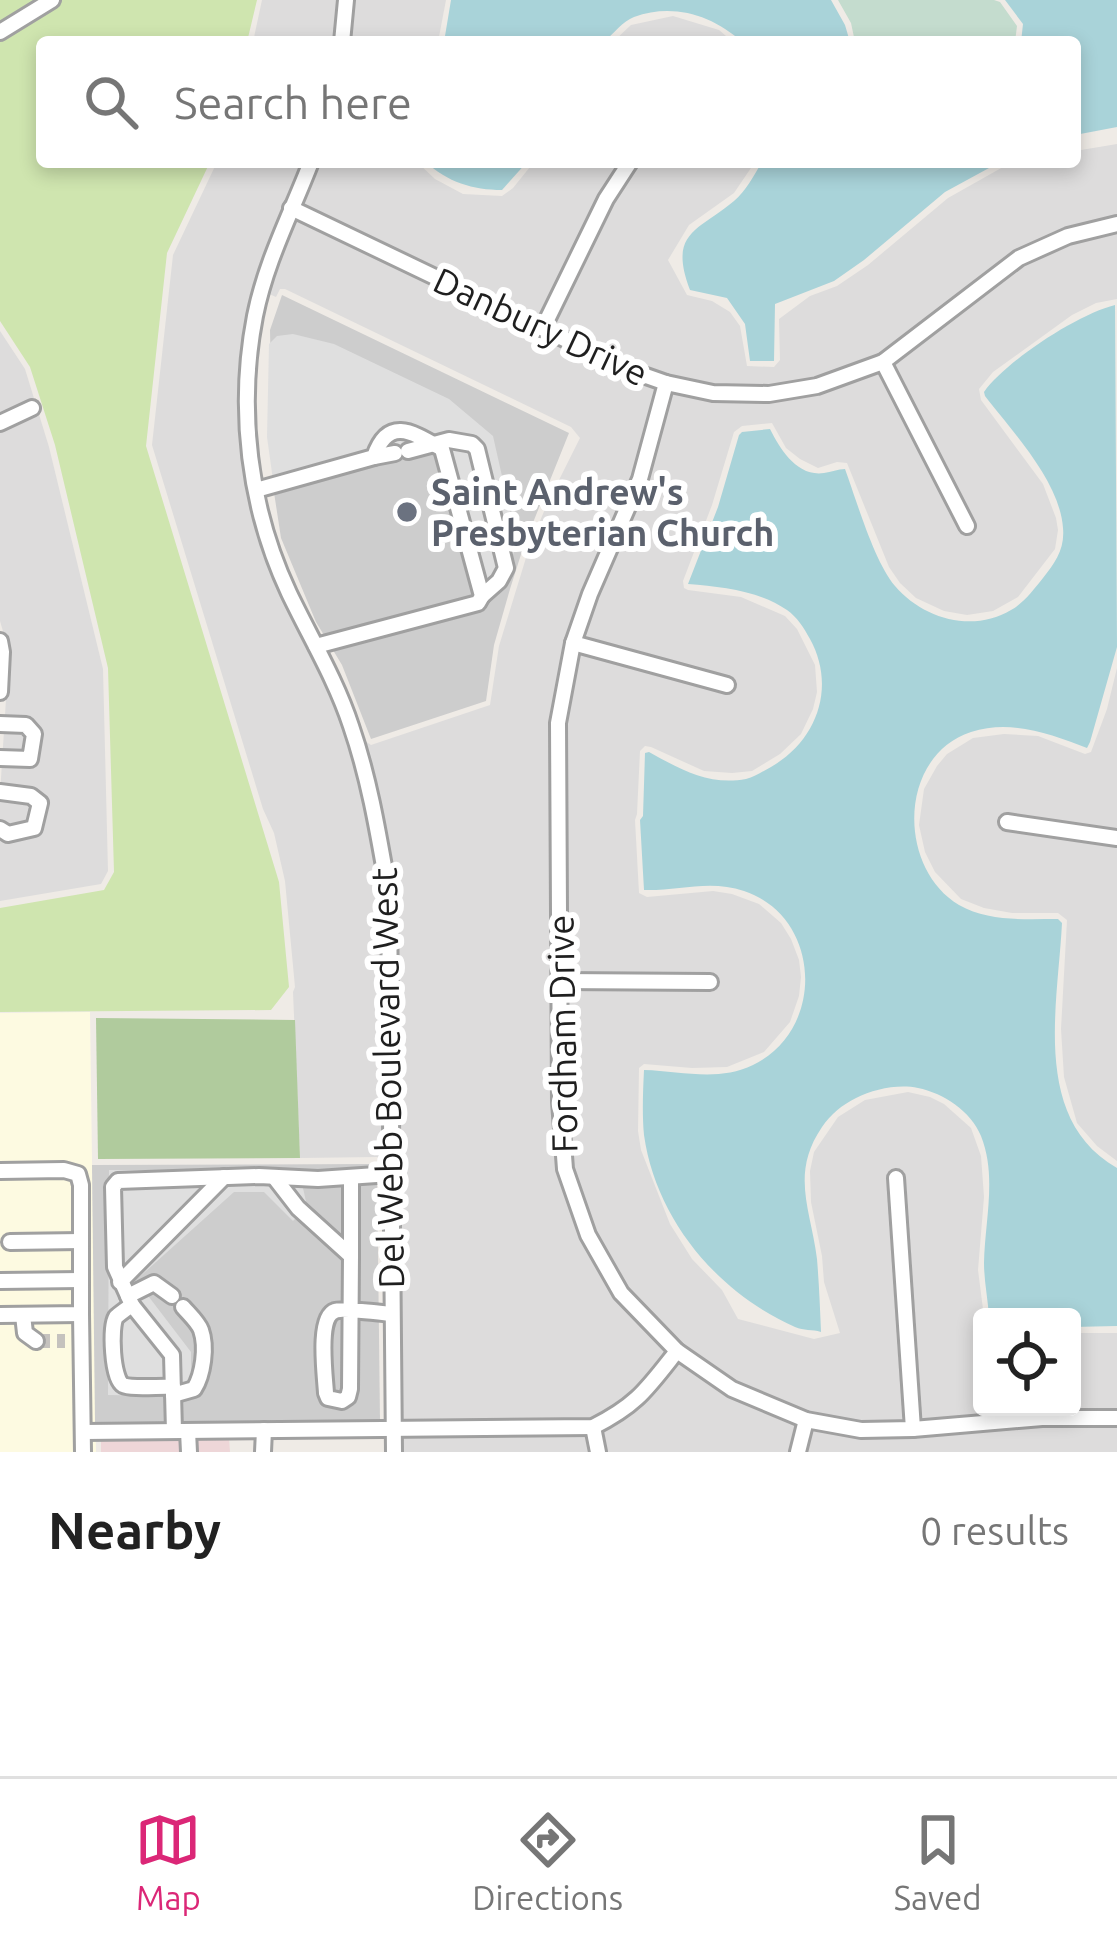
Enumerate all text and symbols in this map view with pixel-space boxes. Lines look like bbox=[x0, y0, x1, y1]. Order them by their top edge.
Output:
search box bbox=[36, 36, 1081, 168]
icon: search bbox=[78, 69, 144, 135]
text: Search here bbox=[174, 77, 412, 128]
street label: Danbury Drive bbox=[428, 259, 654, 393]
place label: Saint Andrew's Presbyterian Church bbox=[431, 471, 774, 553]
marker: Saint Andrew's Presbyterian Church bbox=[394, 499, 420, 525]
street label: Del Webb Boulevard West bbox=[363, 867, 411, 1289]
street label: Fordham Drive bbox=[539, 915, 585, 1153]
map controls bbox=[973, 1308, 1081, 1416]
button: locate bbox=[973, 1308, 1081, 1416]
text: Nearby bbox=[48, 1501, 221, 1559]
text: 0 results bbox=[920, 1509, 1069, 1552]
tab: Map bbox=[135, 1807, 201, 1916]
tab: Directions bbox=[472, 1807, 623, 1916]
tab: Saved bbox=[894, 1807, 982, 1916]

